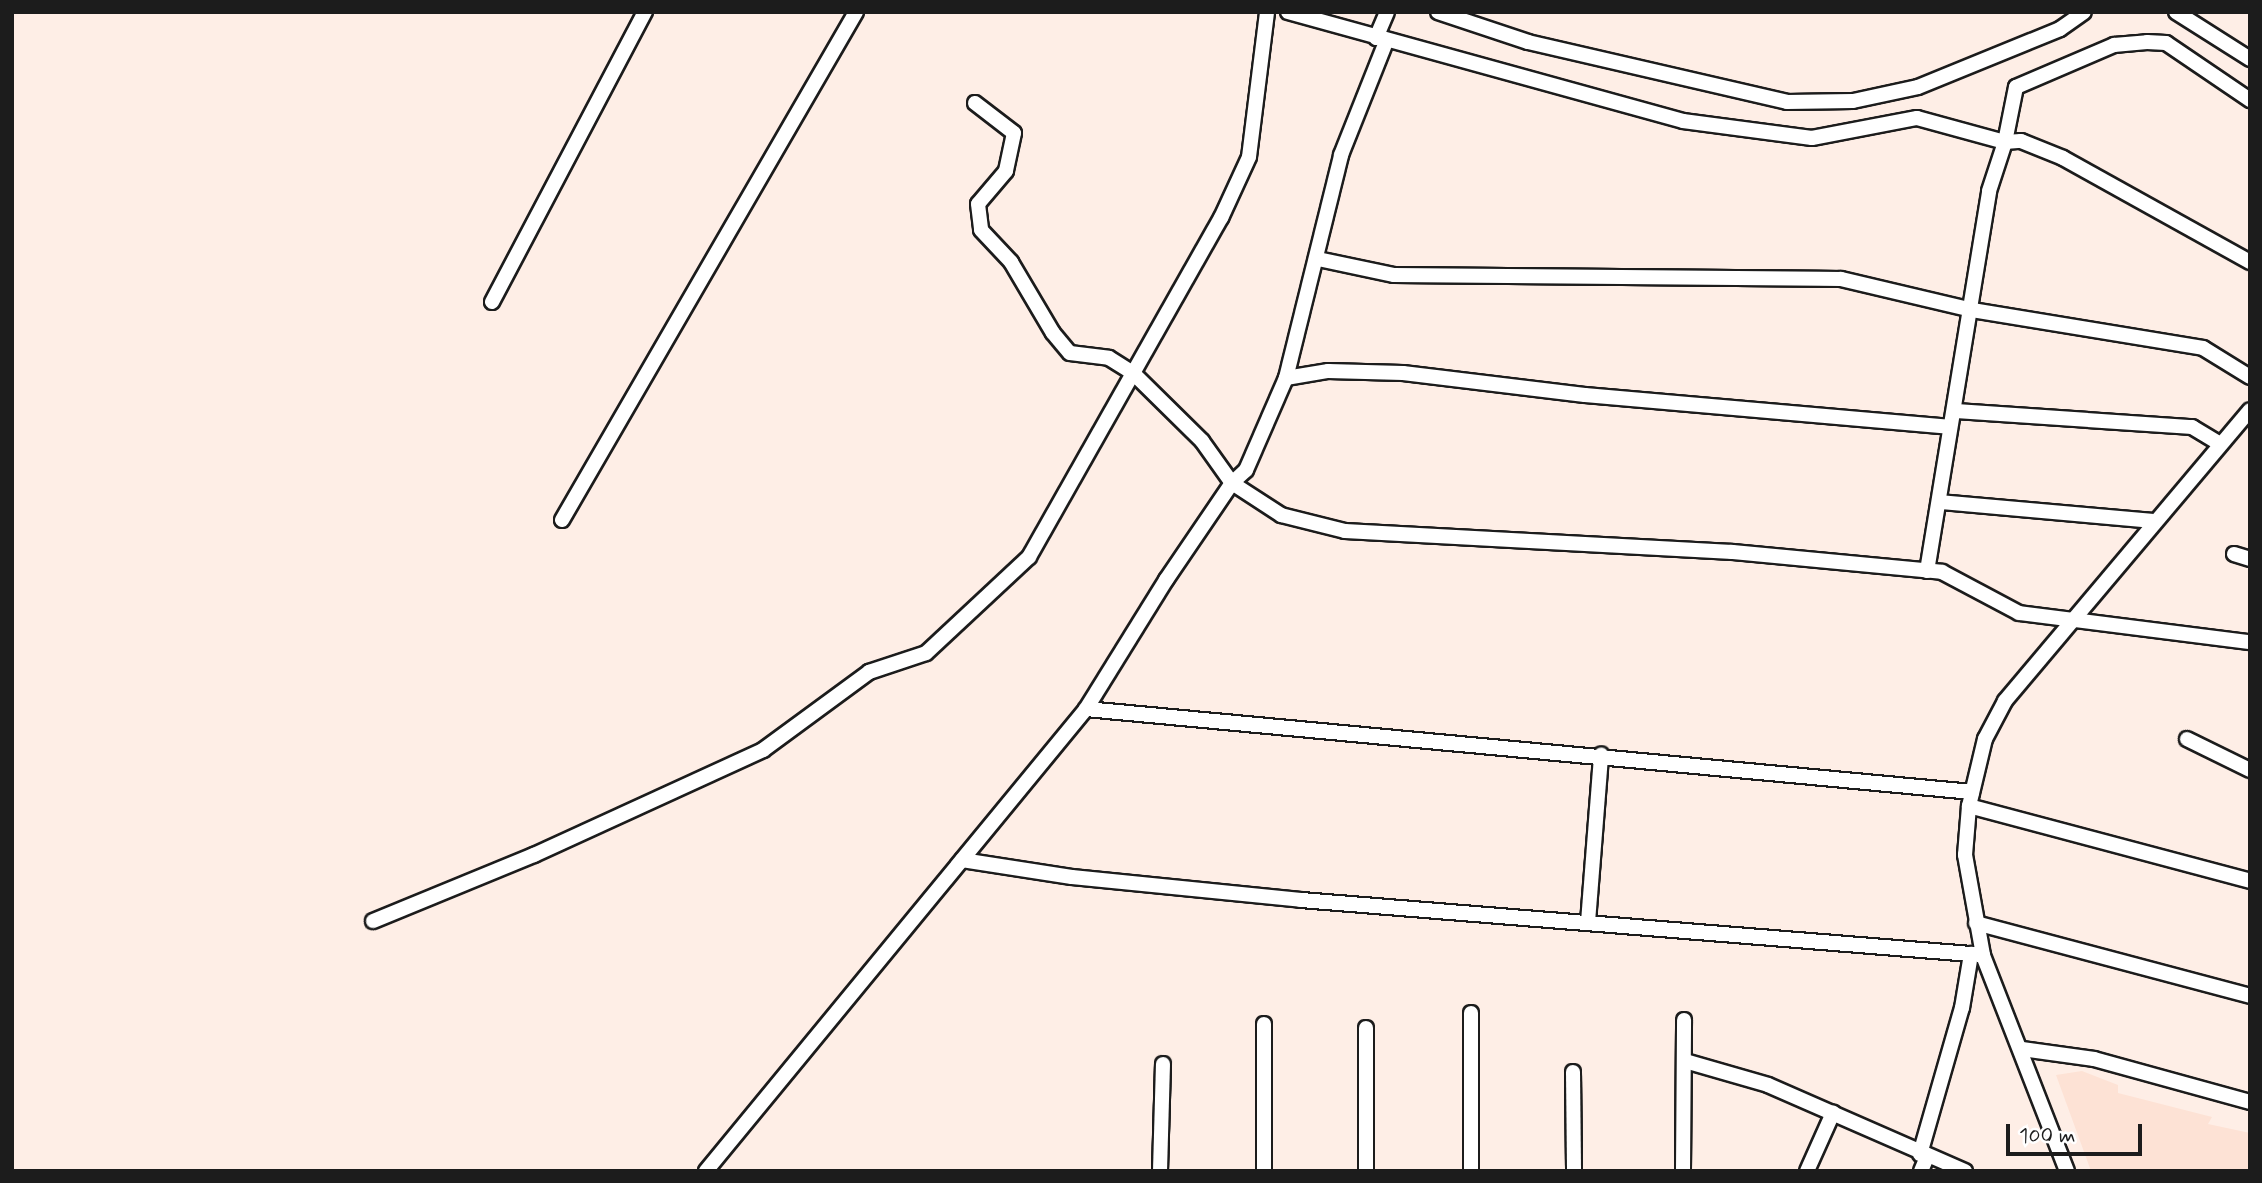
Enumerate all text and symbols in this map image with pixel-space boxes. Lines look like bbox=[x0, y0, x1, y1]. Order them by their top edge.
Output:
scale bar bbox=[2010, 1110, 2146, 1154]
text: 100 m bbox=[2019, 1122, 2075, 1150]

